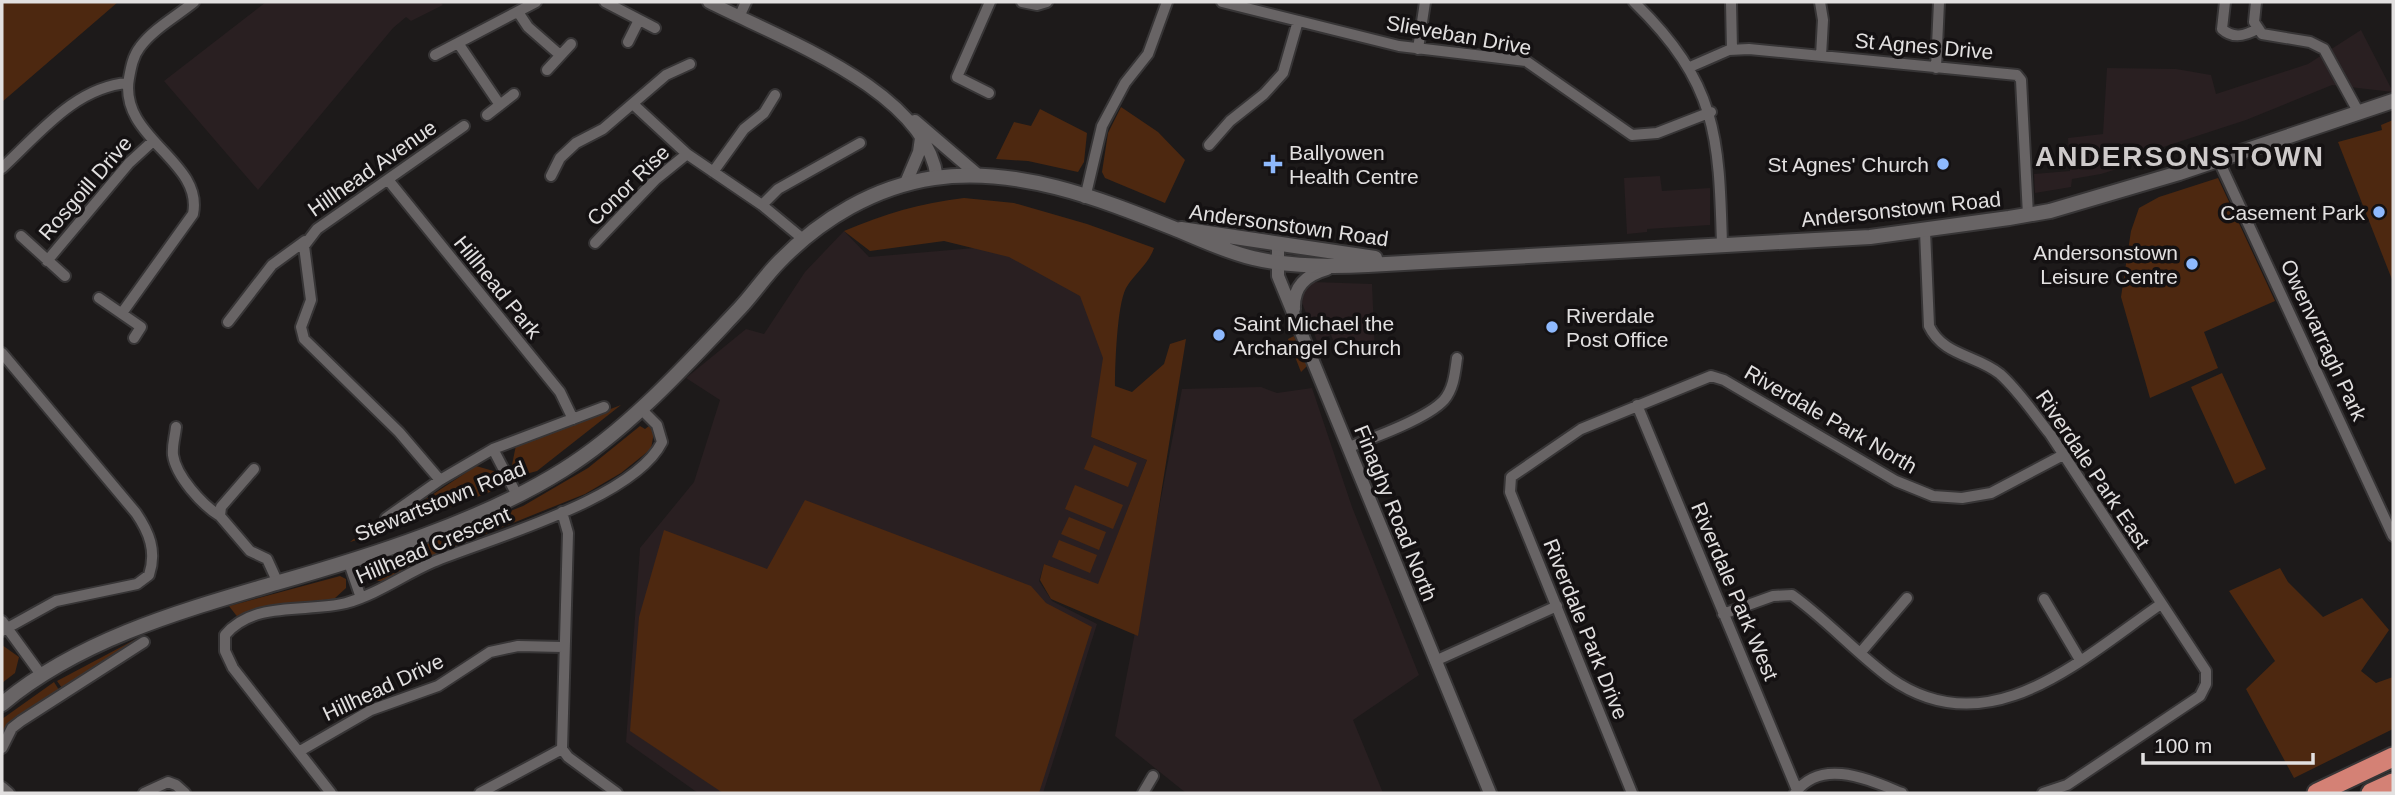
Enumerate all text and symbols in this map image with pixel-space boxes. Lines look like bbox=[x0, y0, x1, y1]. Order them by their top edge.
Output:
street label: Slieveban Drive bbox=[1385, 11, 1533, 59]
street label: St Agnes Drive bbox=[1854, 28, 1994, 64]
street label: Hillhead Avenue bbox=[303, 115, 441, 221]
street label: Rosgoill Drive bbox=[34, 132, 136, 244]
street label: Conor Rise bbox=[582, 140, 674, 230]
place label: Ballyowen Health Centre bbox=[1289, 141, 1419, 188]
district label: ANDERSONSTOWN bbox=[2035, 141, 2325, 172]
place label: St Agnes' Church bbox=[1767, 153, 1929, 176]
marker: Ballyowen Health Centre bbox=[1263, 154, 1283, 174]
marker: St Agnes' Church bbox=[1935, 156, 1951, 172]
street label: Andersonstown Road bbox=[1800, 187, 2002, 231]
street label: Andersonstown Road bbox=[1188, 200, 1390, 250]
place label: Casement Park bbox=[2220, 201, 2365, 224]
marker: Casement Park bbox=[2371, 204, 2387, 220]
street label: Hillhead Park bbox=[450, 231, 547, 343]
place label: Andersonstown Leisure Centre bbox=[2033, 241, 2178, 288]
marker: Andersonstown Leisure Centre bbox=[2184, 256, 2200, 272]
street label: Owenvarragh Park bbox=[2277, 256, 2372, 425]
place label: Riverdale Post Office bbox=[1566, 304, 1668, 351]
place label: Saint Michael the Archangel Church bbox=[1233, 312, 1401, 359]
marker: Riverdale Post Office bbox=[1544, 319, 1560, 335]
marker: Saint Michael the Archangel Church bbox=[1211, 327, 1227, 343]
street label: Riverdale Park North bbox=[1741, 360, 1921, 478]
street label: Riverdale Park East bbox=[2032, 386, 2155, 552]
street label: Finaghy Road North bbox=[1350, 422, 1442, 604]
street label: Stewartstown Road bbox=[351, 456, 529, 546]
street label: Riverdale Park West bbox=[1687, 499, 1783, 684]
street label: Hillhead Crescent bbox=[352, 502, 514, 588]
street label: Riverdale Park Drive bbox=[1539, 535, 1633, 723]
street label: Hillhead Drive bbox=[319, 649, 447, 725]
scale bar bbox=[2143, 722, 2313, 766]
text: 100 m bbox=[2154, 734, 2212, 757]

